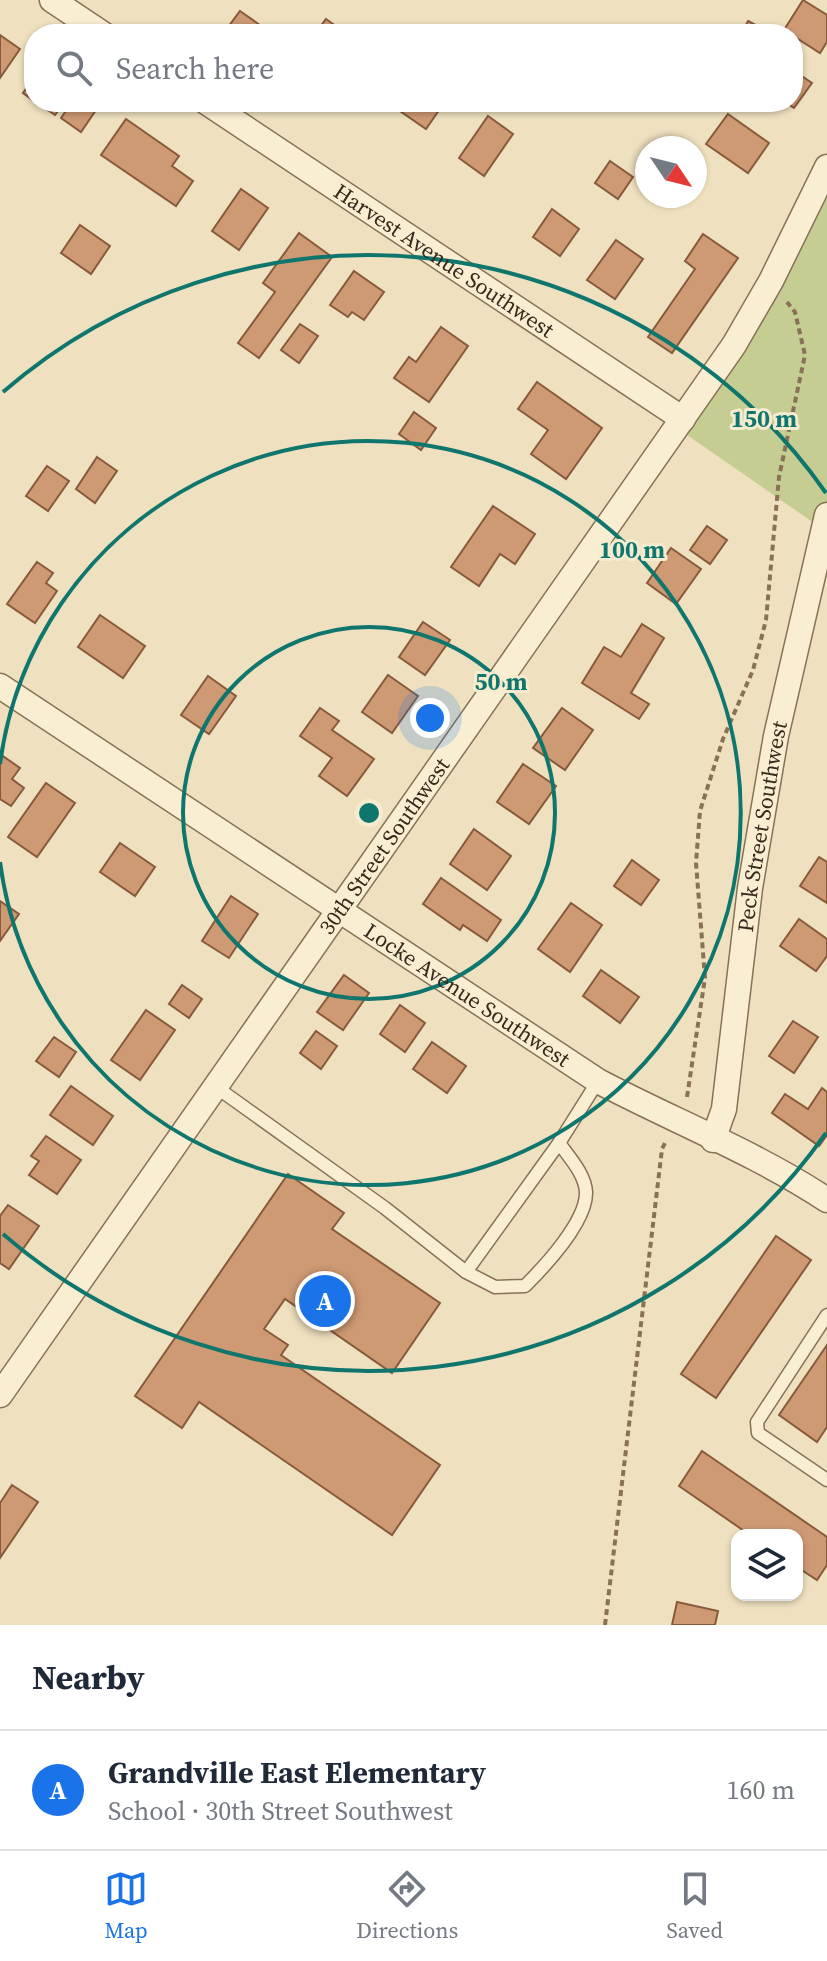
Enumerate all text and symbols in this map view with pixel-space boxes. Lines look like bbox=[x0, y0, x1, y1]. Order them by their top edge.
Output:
search box bbox=[24, 24, 803, 112]
icon: search bbox=[52, 46, 96, 90]
text: Search here bbox=[116, 48, 274, 89]
north arrow bbox=[635, 136, 707, 208]
street label: Harvest Avenue Southwest bbox=[328, 176, 561, 345]
text: 150 m bbox=[731, 402, 797, 435]
text: 100 m bbox=[599, 533, 665, 566]
text: 50 m bbox=[475, 665, 528, 698]
your location bbox=[410, 698, 450, 738]
street label: Peck Street Southwest bbox=[730, 717, 794, 934]
street label: 30th Street Southwest bbox=[312, 751, 457, 940]
centre of rings bbox=[355, 799, 383, 827]
street label: Locke Avenue Southwest bbox=[358, 916, 577, 1074]
pin: A bbox=[299, 1271, 351, 1331]
map controls bbox=[731, 1529, 803, 1601]
button: layers bbox=[731, 1529, 803, 1601]
text: Nearby bbox=[32, 1654, 145, 1700]
text: Grandville East Elementary bbox=[108, 1752, 486, 1793]
text: A bbox=[49, 1772, 67, 1808]
text: 160 m bbox=[727, 1772, 795, 1808]
text: School · 30th Street Southwest bbox=[108, 1793, 453, 1829]
tab: Map bbox=[104, 1867, 148, 1945]
tab: Directions bbox=[356, 1867, 458, 1945]
tab: Saved bbox=[666, 1867, 723, 1945]

